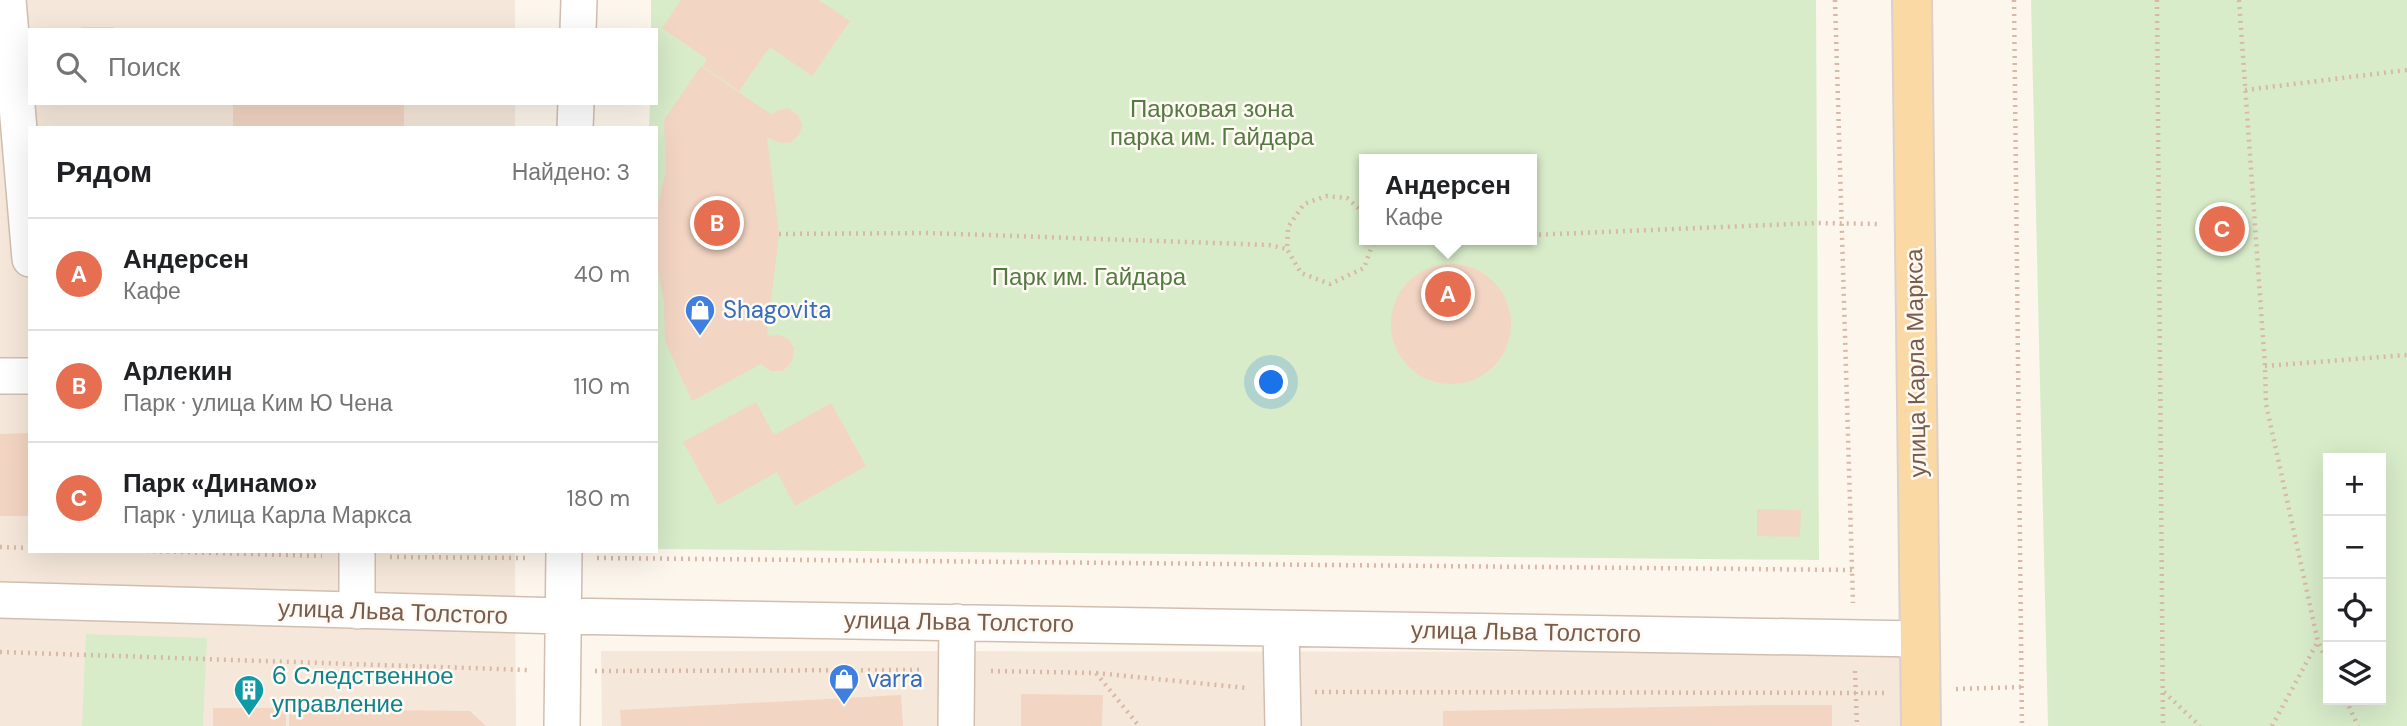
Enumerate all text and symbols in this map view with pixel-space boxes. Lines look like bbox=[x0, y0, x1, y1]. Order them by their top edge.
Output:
search box bbox=[28, 28, 658, 105]
icon: search bbox=[52, 48, 90, 86]
text: Поиск bbox=[108, 50, 180, 84]
park label: Парковая зона парка им. Гайдара bbox=[1110, 93, 1315, 152]
text: Рядом bbox=[56, 152, 152, 191]
popup bbox=[1359, 154, 1537, 245]
text: Найдено: 3 bbox=[512, 157, 630, 187]
text: Андерсен bbox=[1385, 168, 1511, 202]
pin: B bbox=[694, 197, 740, 249]
text: Кафе bbox=[1385, 202, 1443, 232]
pin: C bbox=[2199, 203, 2245, 255]
text: Андерсен bbox=[123, 242, 249, 276]
street label: улица Карла Маркса bbox=[1898, 248, 1933, 478]
text: A bbox=[71, 259, 87, 289]
text: 40 m bbox=[574, 259, 630, 289]
park label: Парк им. Гайдара bbox=[992, 261, 1187, 292]
pin: A bbox=[1425, 268, 1471, 320]
text: Кафе bbox=[123, 276, 181, 306]
shop icon: Shagovita bbox=[683, 293, 717, 337]
place label: Shagovita bbox=[723, 294, 831, 325]
text: Арлекин bbox=[123, 354, 232, 388]
your location bbox=[1254, 365, 1288, 399]
text: B bbox=[72, 371, 86, 401]
text: 110 m bbox=[573, 371, 630, 401]
text: Парк · улица Ким Ю Чена bbox=[123, 388, 392, 418]
map controls bbox=[2323, 453, 2386, 705]
button: + bbox=[2323, 453, 2386, 516]
text: Парк «Динамо» bbox=[123, 466, 317, 500]
text: C bbox=[71, 483, 87, 513]
text: 180 m bbox=[566, 483, 630, 513]
text: Парк · улица Карла Маркса bbox=[123, 500, 411, 530]
button: − bbox=[2323, 516, 2386, 579]
button: locate bbox=[2323, 579, 2386, 642]
street label: улица Льва Толстого bbox=[277, 592, 509, 631]
street label: улица Льва Толстого bbox=[844, 604, 1074, 639]
street label: улица Льва Толстого bbox=[1411, 614, 1641, 649]
button: layers bbox=[2323, 642, 2386, 705]
place label: 6 Следственное управление bbox=[272, 660, 454, 719]
shop icon: varra bbox=[827, 662, 861, 706]
place label: varra bbox=[867, 663, 923, 694]
building icon: 6 Следственное управление bbox=[232, 673, 266, 717]

